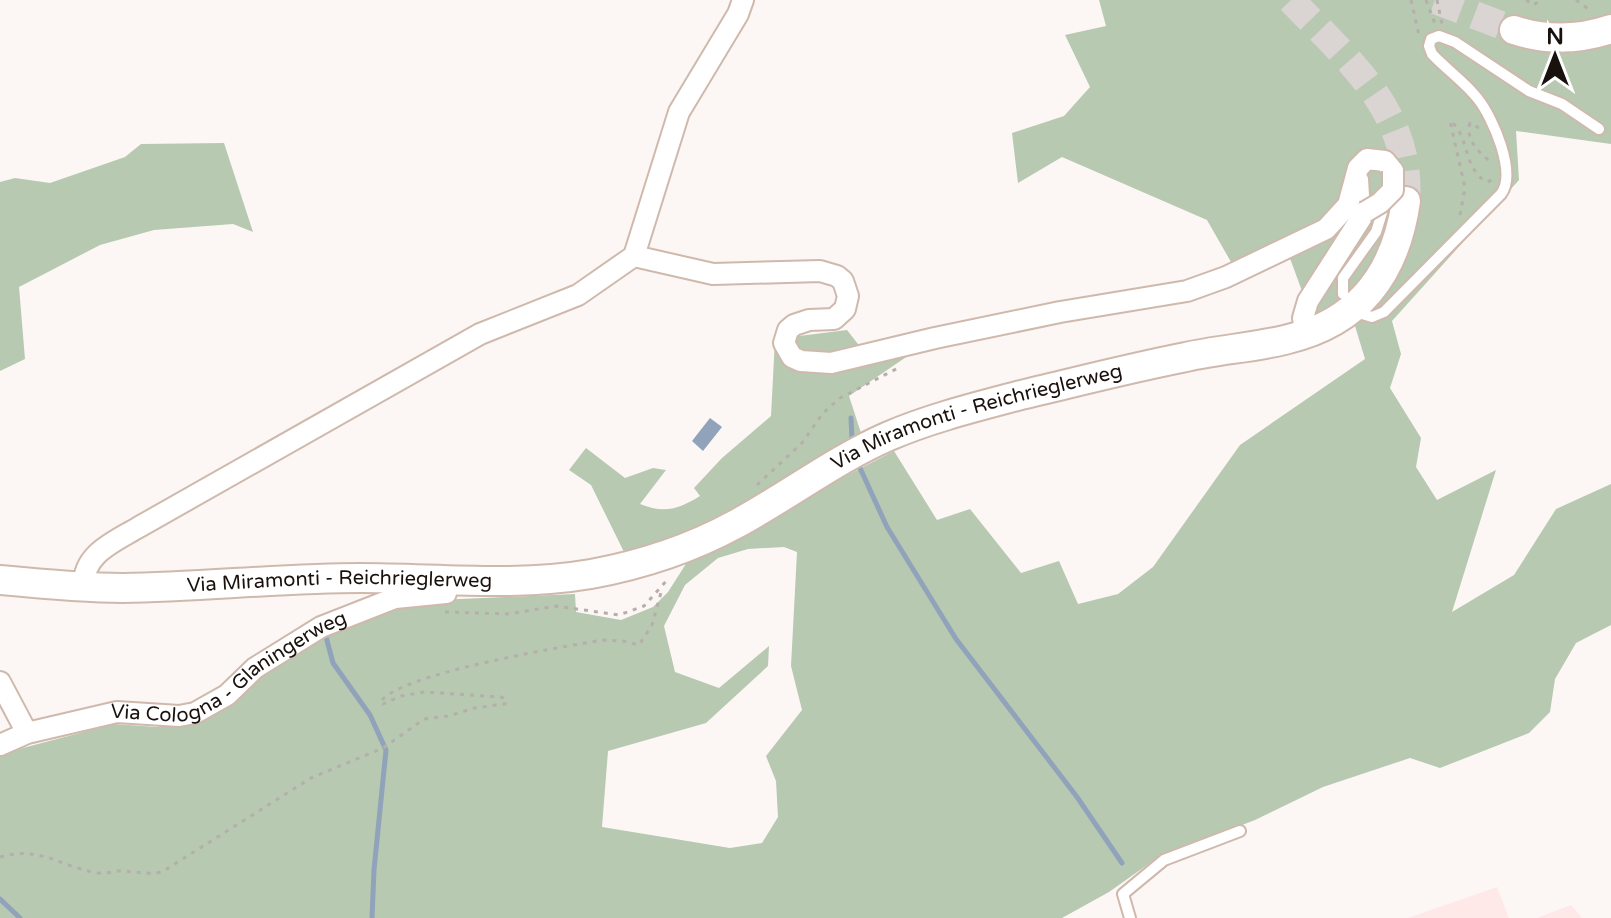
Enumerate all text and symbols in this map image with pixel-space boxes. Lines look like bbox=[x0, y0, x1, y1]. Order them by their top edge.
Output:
north arrow bbox=[1515, 16, 1595, 96]
text: N bbox=[1546, 24, 1564, 50]
street label: Via Miramonti - Reichrieglerweg bbox=[827, 359, 1125, 476]
street label: Via Miramonti - Reichrieglerweg bbox=[186, 566, 492, 598]
street label: Via Cologna - Glaningerweg bbox=[110, 606, 350, 728]

